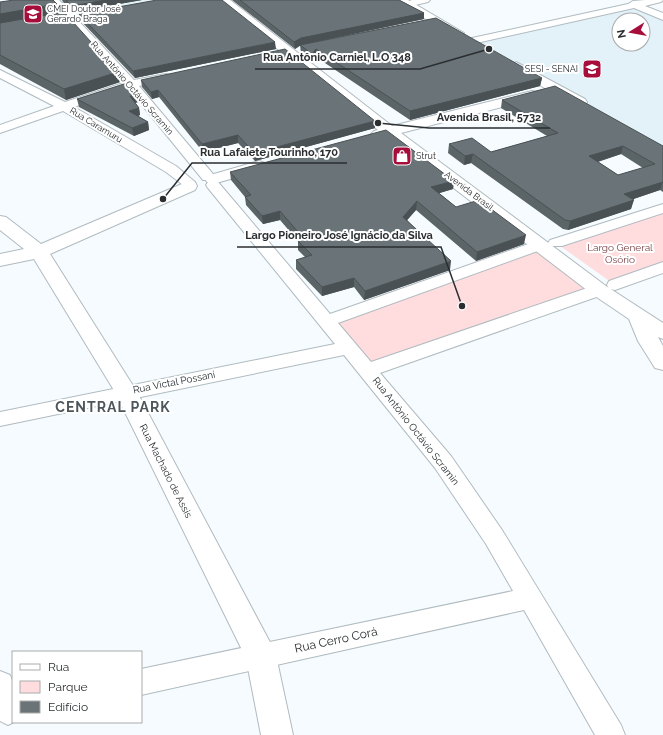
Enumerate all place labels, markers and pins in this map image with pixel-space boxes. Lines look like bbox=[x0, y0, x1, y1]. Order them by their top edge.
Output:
school or university icon: CMEI Doutor José Gerardo Braga bbox=[22, 3, 44, 25]
place label: CMEI Doutor José Gerardo Braga bbox=[47, 4, 121, 24]
callout: Rua Antônio Carniel, L.O 348 bbox=[255, 46, 420, 69]
school or university icon: SESI - SENAI bbox=[581, 58, 603, 80]
place label: SESI - SENAI bbox=[525, 64, 578, 74]
callout: Avenida Brasil, 5732 bbox=[429, 105, 550, 128]
callout: Rua Lafaiete Tourinho, 170 bbox=[192, 140, 347, 163]
shop icon: Strut bbox=[391, 145, 413, 167]
place label: Strut bbox=[416, 151, 436, 161]
callout: Largo Pioneiro José Ignácio da Silva bbox=[237, 224, 441, 247]

